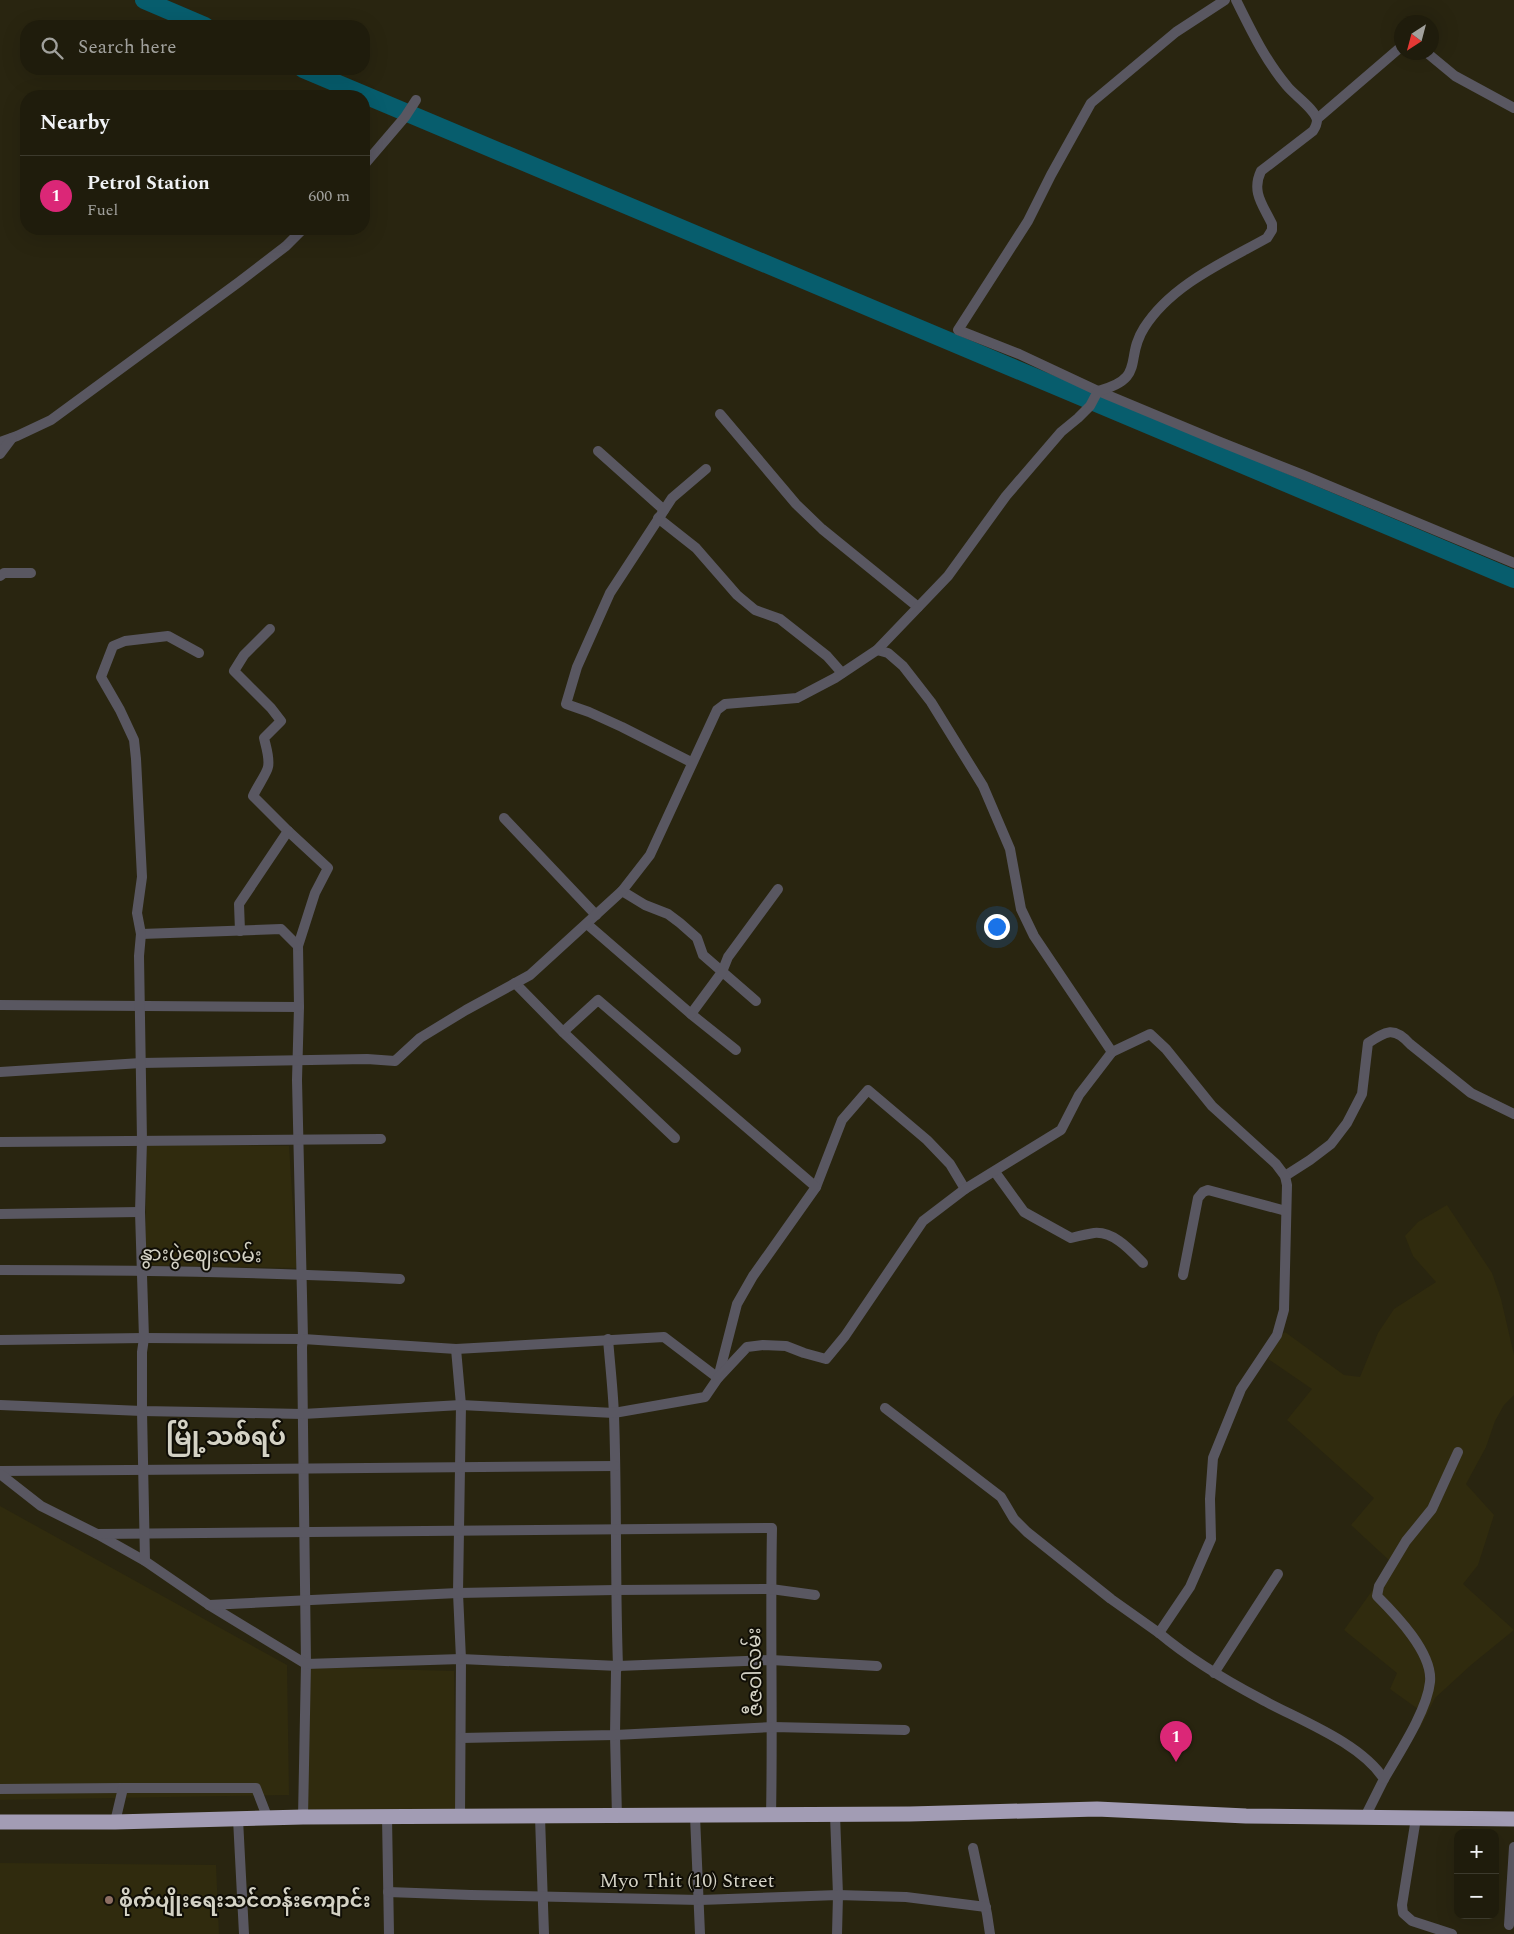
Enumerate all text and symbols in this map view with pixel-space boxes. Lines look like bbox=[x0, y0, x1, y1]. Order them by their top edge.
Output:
north arrow bbox=[1394, 15, 1439, 60]
search box bbox=[20, 20, 370, 75]
text: Search here bbox=[78, 33, 177, 62]
icon: search bbox=[38, 34, 66, 62]
text: Nearby bbox=[40, 107, 110, 139]
text: Petrol Station bbox=[87, 169, 210, 198]
text: 1 bbox=[52, 184, 60, 208]
text: 600 m bbox=[308, 184, 350, 208]
text: Fuel bbox=[87, 198, 118, 222]
your location bbox=[984, 914, 1010, 940]
street label: နွားပွဲဈေးလမ်း bbox=[140, 1239, 262, 1271]
district label: မြို့သစ်ရပ် bbox=[166, 1419, 286, 1457]
street label: ဇီဇဝါလမ်း bbox=[739, 1627, 771, 1717]
pin: 1 bbox=[1160, 1721, 1192, 1762]
map controls bbox=[1454, 1829, 1499, 1919]
button: + bbox=[1454, 1829, 1499, 1874]
street label: Myo Thit (10) Street bbox=[599, 1866, 775, 1896]
button: − bbox=[1454, 1874, 1499, 1919]
place label: စိုက်ပျိုးရေးသင်တန်းကျောင်း bbox=[119, 1886, 371, 1917]
marker: စိုက်ပျိုးရေးသင်တန်းကျောင်း bbox=[103, 1894, 115, 1906]

